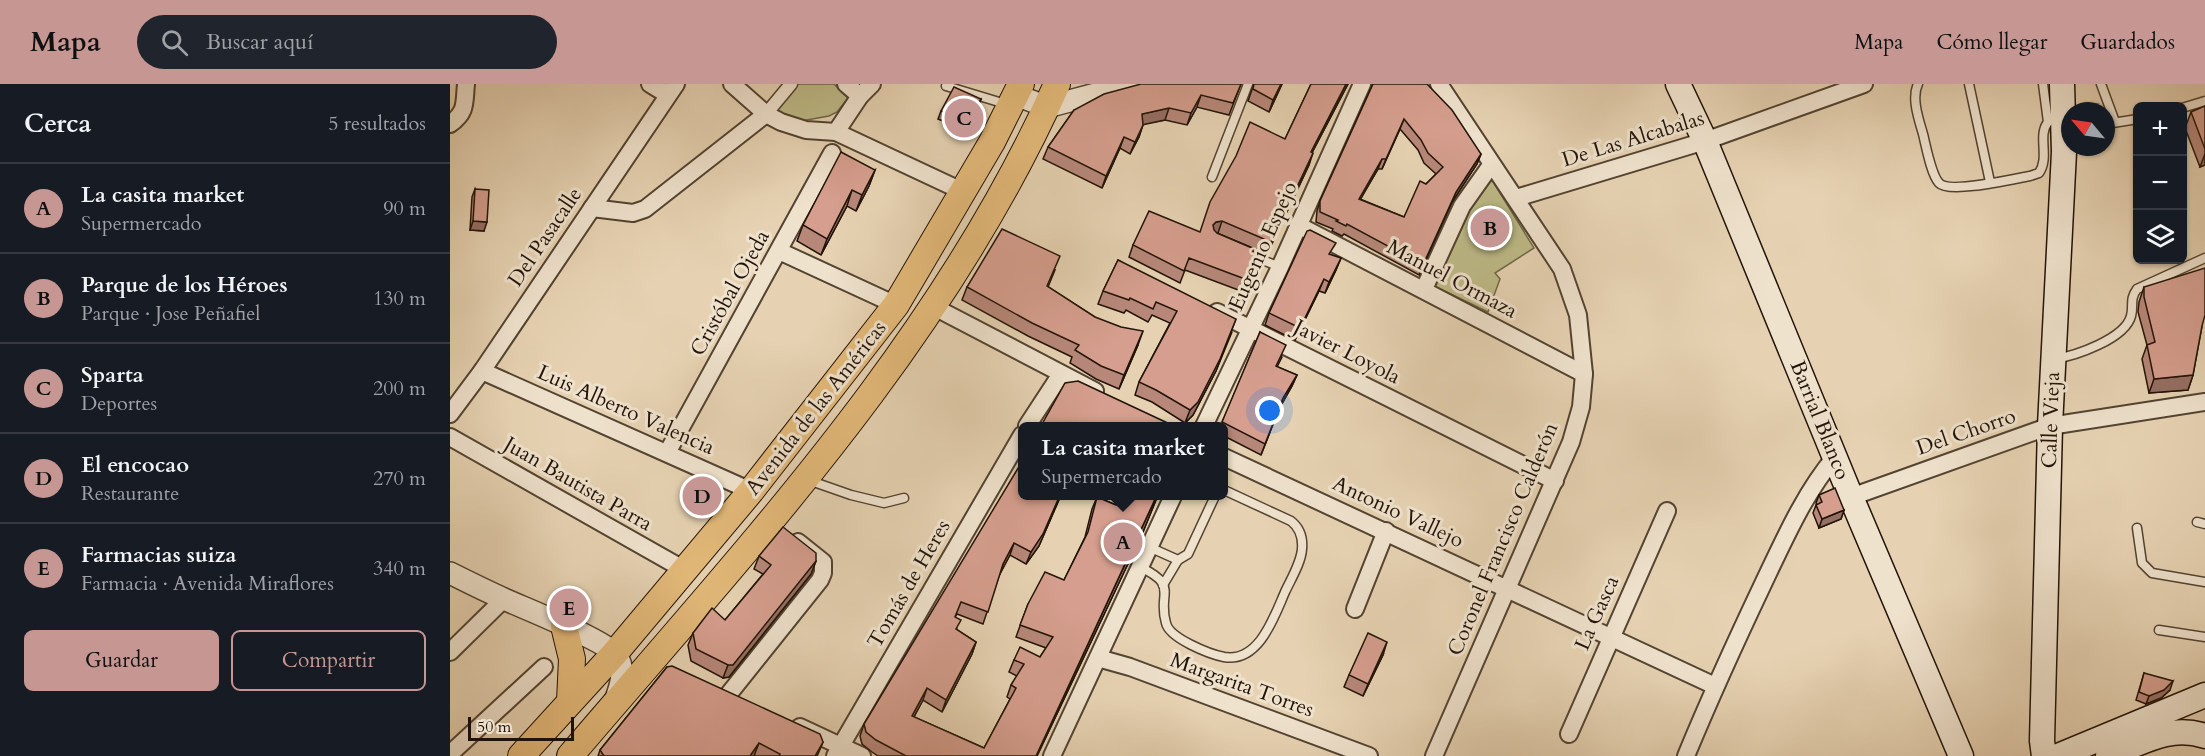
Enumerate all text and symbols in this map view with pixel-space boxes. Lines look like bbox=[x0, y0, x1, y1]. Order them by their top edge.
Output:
search box bbox=[137, 15, 557, 69]
text: Mapa bbox=[30, 23, 101, 61]
icon: search bbox=[158, 26, 191, 59]
text: Buscar aquí bbox=[206, 27, 313, 57]
text: Mapa bbox=[1854, 28, 1903, 57]
text: Cómo llegar bbox=[1936, 28, 2047, 57]
text: Guardados bbox=[2080, 28, 2175, 57]
pin: C bbox=[944, 96, 984, 141]
north arrow bbox=[2061, 102, 2115, 156]
map controls bbox=[2133, 102, 2187, 264]
button: + bbox=[2133, 102, 2187, 156]
street label: De Las Alcabalas bbox=[1558, 104, 1708, 174]
text: Cerca bbox=[24, 106, 91, 141]
text: 5 resultados bbox=[328, 110, 426, 137]
button: − bbox=[2133, 156, 2187, 210]
street label: Eugenio Espejo bbox=[1222, 177, 1304, 315]
text: La casita market bbox=[81, 180, 244, 210]
street label: Del Pasacalle bbox=[501, 182, 589, 292]
text: A bbox=[36, 195, 51, 222]
text: 90 m bbox=[383, 195, 426, 222]
pin: B bbox=[1470, 206, 1510, 250]
text: Supermercado bbox=[81, 210, 202, 237]
button: layers bbox=[2133, 210, 2187, 264]
street label: Cristóbal Ojeda bbox=[683, 225, 777, 361]
street label: Manuel Ormaza bbox=[1382, 232, 1522, 326]
text: Parque de los Héroes bbox=[81, 270, 288, 300]
text: B bbox=[36, 285, 51, 312]
text: 130 m bbox=[373, 285, 426, 312]
text: Parque · Jose Peñafiel bbox=[81, 300, 260, 327]
street label: Javier Loyola bbox=[1286, 311, 1405, 391]
street label: Avenida de las Américas bbox=[739, 315, 893, 501]
street label: Barrial Blanco bbox=[1783, 356, 1857, 484]
street label: Luis Alberto Valencia bbox=[533, 358, 719, 462]
text: Sparta bbox=[81, 360, 144, 390]
street label: Calle Vieja bbox=[2035, 371, 2067, 469]
text: C bbox=[36, 375, 51, 402]
text: 200 m bbox=[373, 375, 426, 402]
text: Deportes bbox=[81, 390, 157, 417]
your location bbox=[1255, 396, 1284, 425]
street label: Del Chorro bbox=[1912, 401, 2020, 463]
street label: Coronel Francisco Calderón bbox=[1441, 418, 1565, 660]
popup bbox=[1018, 422, 1228, 500]
street label: Juan Bautista Parra bbox=[496, 428, 658, 538]
text: La casita market bbox=[1041, 433, 1205, 463]
text: El encocao bbox=[81, 450, 189, 480]
text: Supermercado bbox=[1041, 463, 1162, 490]
text: D bbox=[35, 465, 52, 492]
text: 270 m bbox=[373, 465, 426, 492]
street label: Antonio Vallejo bbox=[1328, 469, 1468, 555]
pin: D bbox=[682, 474, 722, 518]
text: Restaurante bbox=[81, 480, 179, 507]
street label: Tomás de Heres bbox=[860, 514, 958, 654]
pin: A bbox=[1104, 520, 1142, 564]
text: Farmacias suiza bbox=[81, 540, 237, 570]
text: E bbox=[37, 555, 50, 582]
text: 340 m bbox=[373, 555, 426, 582]
text: Farmacia · Avenida Miraflores bbox=[81, 570, 334, 597]
street label: La Gasca bbox=[1568, 571, 1626, 655]
pin: E bbox=[550, 586, 588, 630]
button: Guardar bbox=[24, 630, 219, 691]
button: Compartir bbox=[231, 630, 426, 691]
street label: Margarita Torres bbox=[1166, 646, 1318, 724]
scale bar bbox=[468, 714, 574, 742]
text: 50 m bbox=[477, 716, 511, 738]

